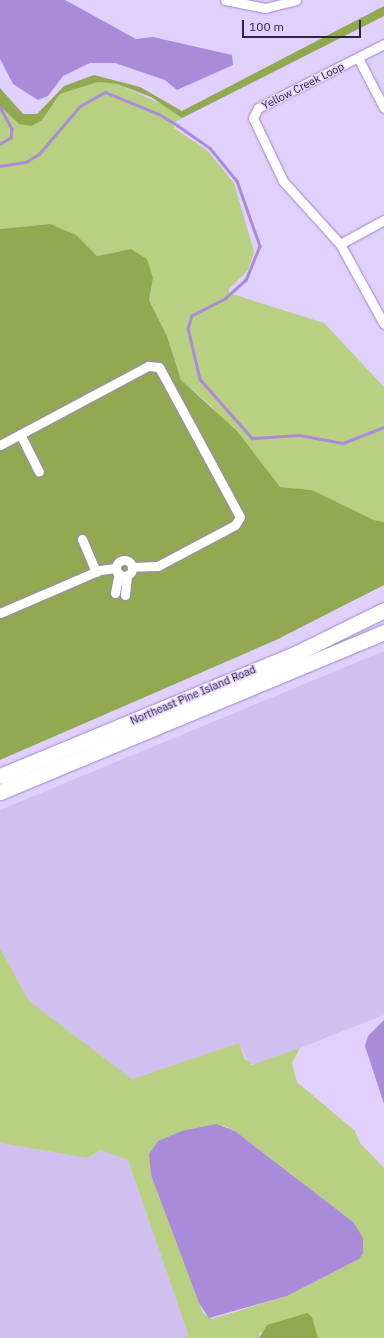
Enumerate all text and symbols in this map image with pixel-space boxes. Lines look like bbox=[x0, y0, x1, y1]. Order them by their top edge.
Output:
scale bar bbox=[244, 12, 363, 38]
text: 100 m bbox=[249, 19, 284, 34]
street label: Yellow Creek Loop bbox=[260, 60, 346, 112]
street label: Northeast Pine Island Road bbox=[128, 663, 258, 727]

